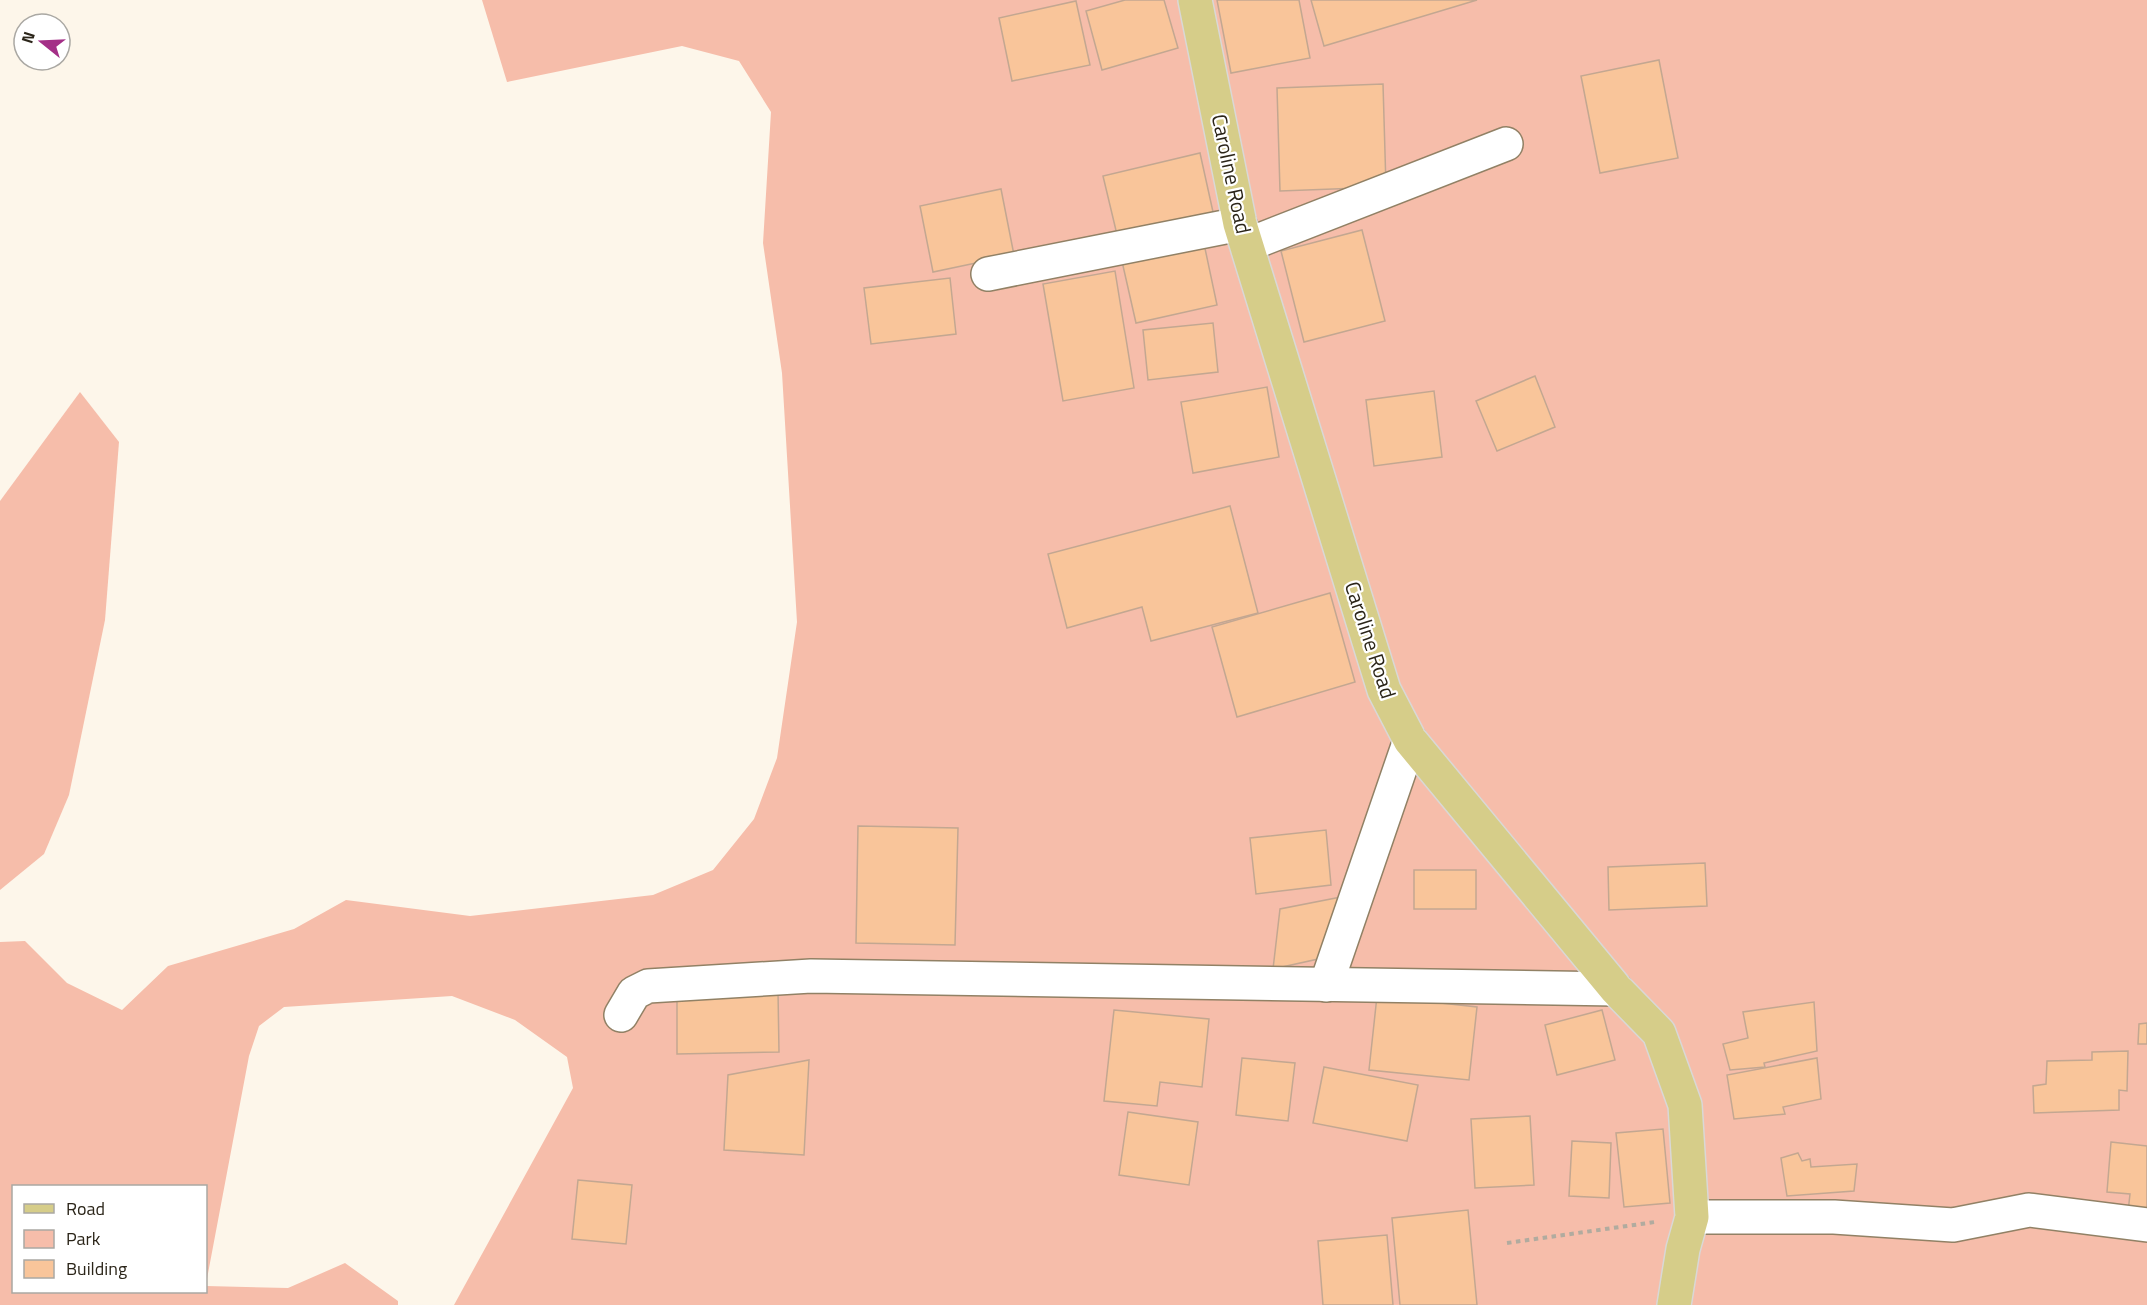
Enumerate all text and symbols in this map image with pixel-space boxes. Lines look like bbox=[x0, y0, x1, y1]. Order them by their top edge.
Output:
north arrow bbox=[12, 12, 72, 72]
text: N bbox=[15, 28, 41, 46]
street label: Caroline Road bbox=[1204, 111, 1260, 237]
street label: Caroline Road bbox=[1337, 577, 1405, 702]
legend bbox=[12, 1185, 207, 1293]
text: Road bbox=[66, 1195, 105, 1222]
text: Park bbox=[66, 1225, 101, 1252]
text: Building bbox=[66, 1255, 127, 1282]

